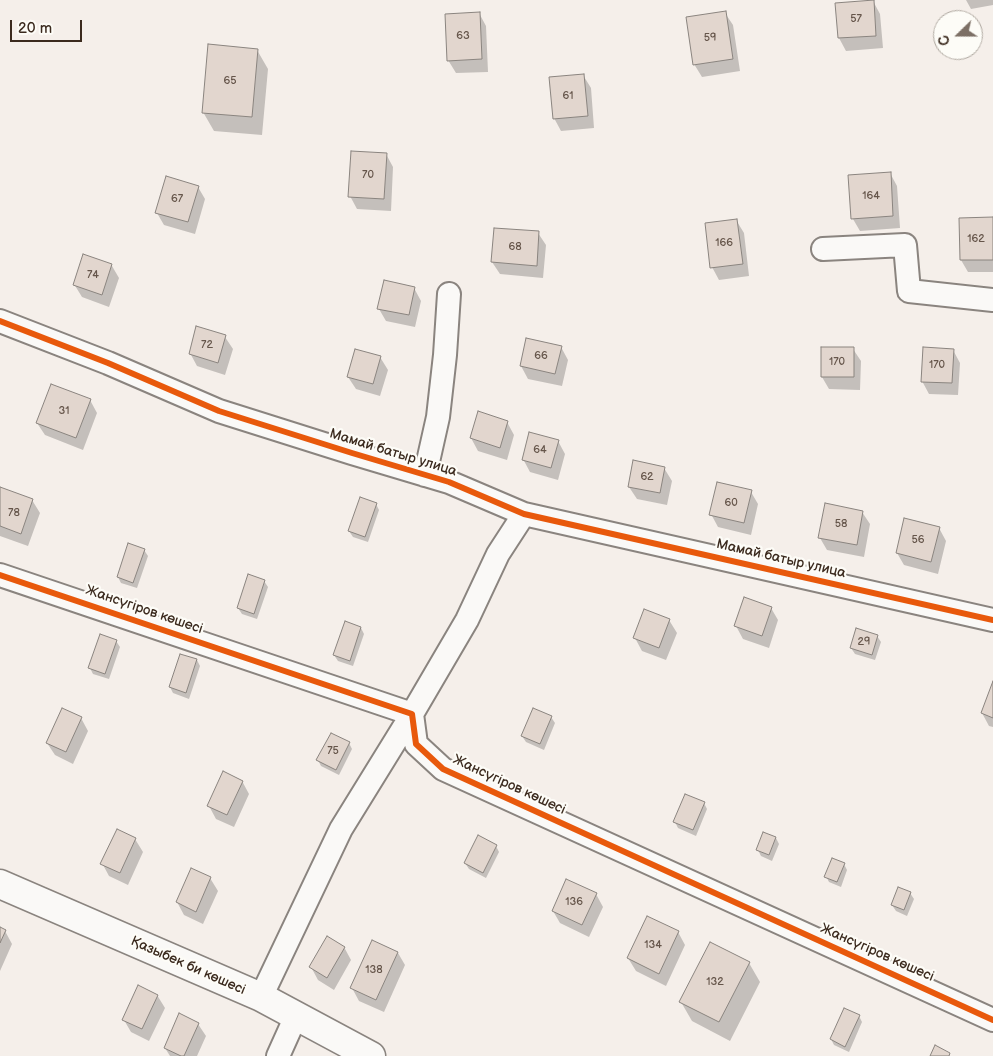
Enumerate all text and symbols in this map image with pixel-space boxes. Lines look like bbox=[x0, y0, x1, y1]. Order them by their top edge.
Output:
scale bar bbox=[12, 10, 85, 42]
north arrow bbox=[933, 10, 983, 60]
house number: 57 bbox=[850, 12, 862, 26]
text: 20 m bbox=[18, 19, 52, 38]
house number: 63 bbox=[456, 29, 470, 43]
house number: 59 bbox=[704, 31, 716, 45]
text: С bbox=[935, 33, 954, 48]
house number: 65 bbox=[223, 74, 237, 88]
house number: 61 bbox=[563, 89, 573, 103]
house number: 70 bbox=[362, 168, 374, 182]
house number: 164 bbox=[862, 189, 880, 203]
house number: 67 bbox=[171, 192, 183, 206]
house number: 162 bbox=[967, 232, 985, 246]
house number: 166 bbox=[715, 236, 733, 250]
house number: 68 bbox=[508, 240, 522, 254]
house number: 74 bbox=[87, 268, 99, 282]
house number: 72 bbox=[201, 338, 213, 352]
house number: 66 bbox=[534, 349, 548, 363]
house number: 170 bbox=[829, 355, 845, 369]
house number: 170 bbox=[929, 358, 945, 372]
house number: 31 bbox=[58, 404, 70, 418]
street label: Мамай батыр улица bbox=[327, 426, 459, 480]
house number: 64 bbox=[533, 443, 547, 457]
house number: 62 bbox=[640, 470, 654, 484]
house number: 60 bbox=[724, 496, 738, 510]
house number: 78 bbox=[8, 506, 20, 520]
house number: 58 bbox=[835, 517, 847, 531]
house number: 56 bbox=[911, 533, 925, 547]
street label: Мамай батыр улица bbox=[715, 536, 847, 582]
street label: Жансүгіров көшесі bbox=[83, 582, 205, 638]
house number: 29 bbox=[858, 635, 870, 649]
house number: 75 bbox=[327, 744, 339, 758]
street label: Жансүгіров көшесі bbox=[450, 751, 568, 819]
house number: 136 bbox=[565, 895, 583, 909]
street label: Жансүгіров көшесі bbox=[818, 920, 936, 986]
street label: Қазыбек би көшесі bbox=[128, 933, 248, 999]
house number: 134 bbox=[644, 938, 662, 952]
house number: 138 bbox=[365, 963, 383, 977]
house number: 132 bbox=[706, 975, 724, 989]

